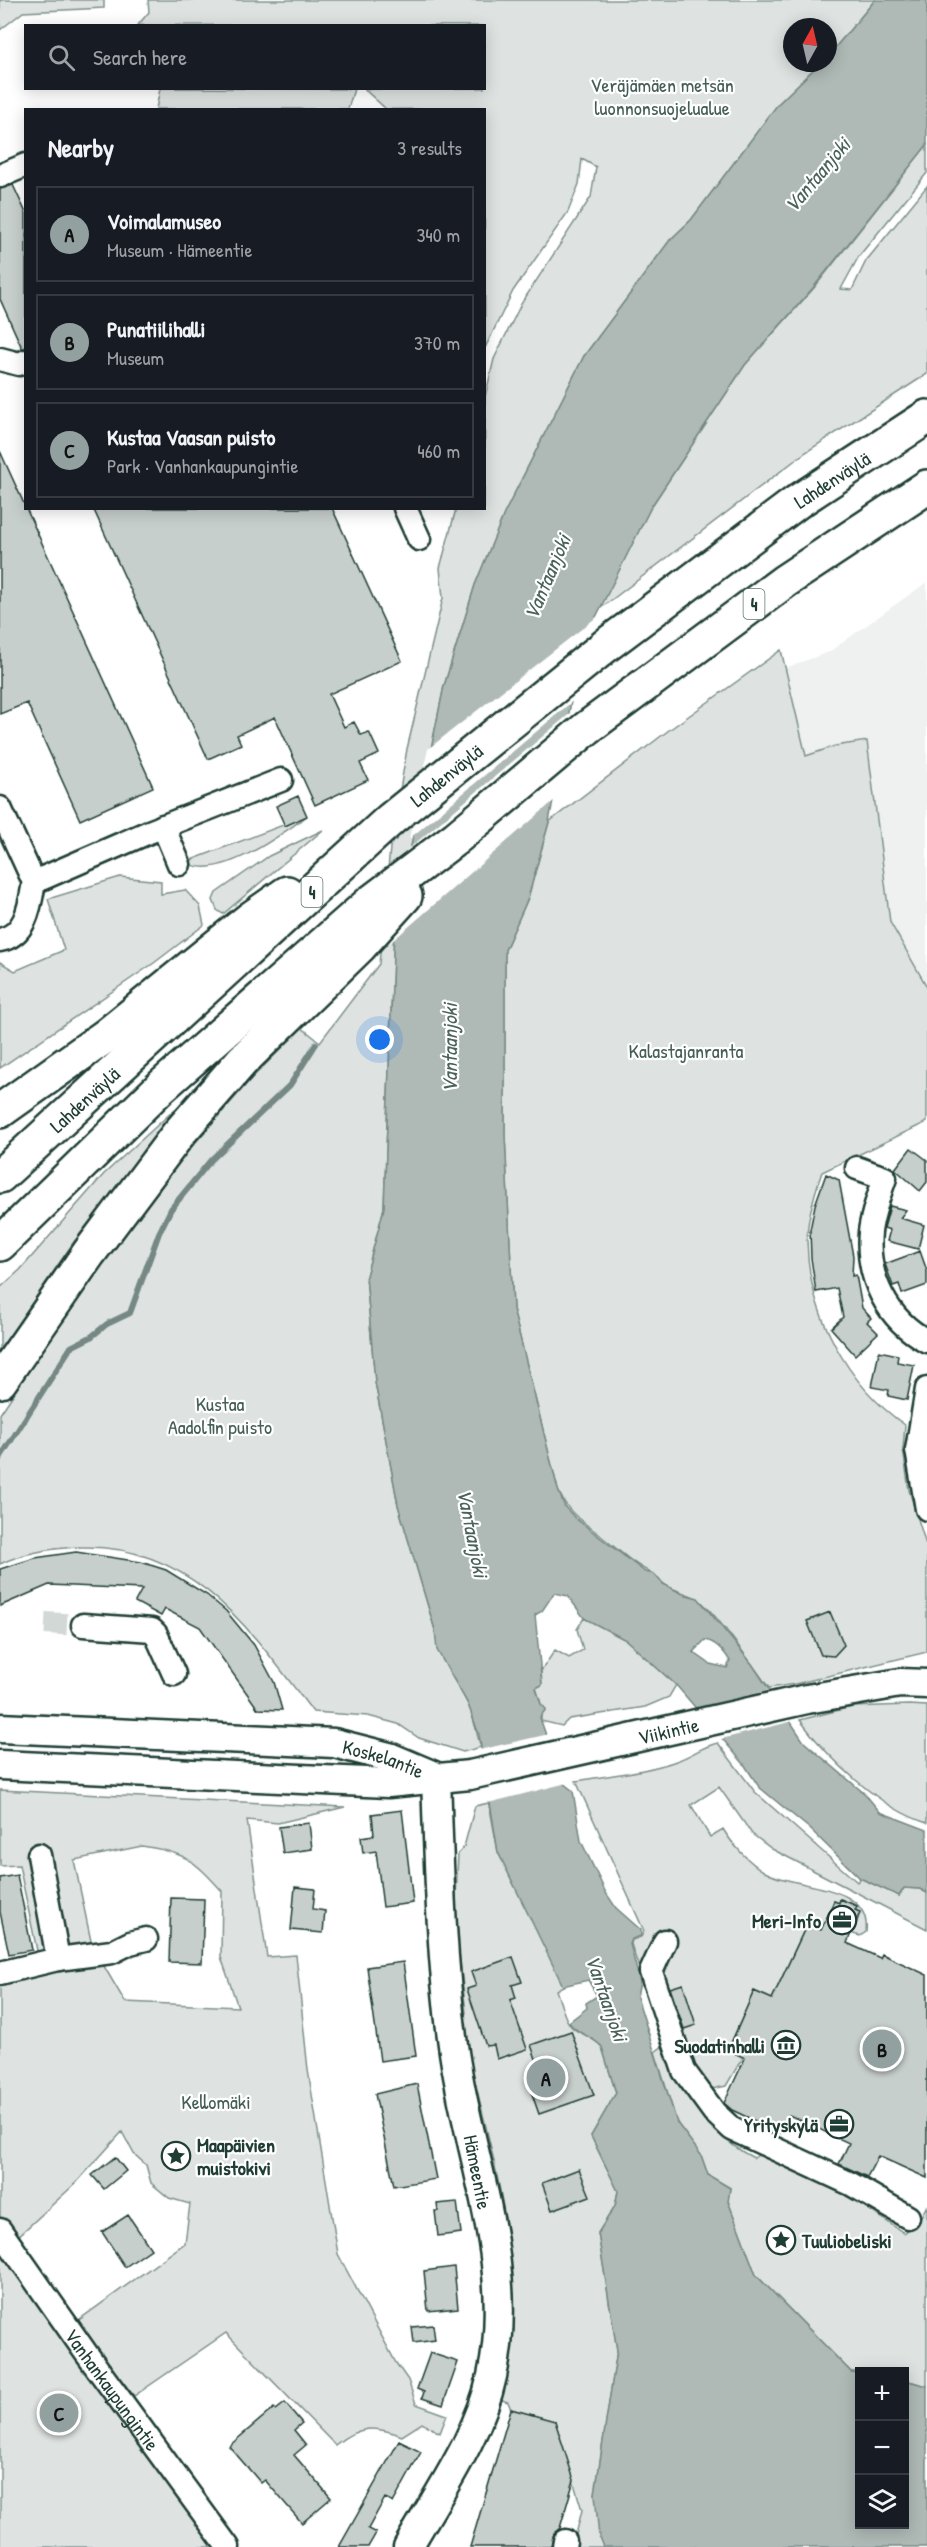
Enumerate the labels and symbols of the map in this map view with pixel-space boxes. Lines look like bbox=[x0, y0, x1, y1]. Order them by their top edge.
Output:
north arrow bbox=[783, 18, 837, 72]
park label: Veräjämäen metsän luonnonsuojelualue bbox=[590, 71, 734, 121]
water label: Vantaanjoki bbox=[777, 130, 858, 219]
street label: Lahdenväylä bbox=[788, 444, 875, 514]
water label: Vantaanjoki bbox=[516, 528, 579, 624]
road number: 4 bbox=[744, 589, 764, 619]
street label: Lahdenväylä bbox=[404, 737, 488, 812]
road number: 4 bbox=[302, 877, 322, 907]
water label: Vantaanjoki bbox=[435, 1001, 464, 1093]
your location bbox=[365, 1025, 394, 1054]
park label: Kalastajanranta bbox=[629, 1037, 744, 1064]
street label: Lahdenväylä bbox=[43, 1060, 125, 1138]
park label: Kustaa Aadolfin puisto bbox=[168, 1390, 272, 1440]
water label: Vantaanjoki bbox=[450, 1486, 496, 1582]
street label: Viikintie bbox=[635, 1710, 701, 1750]
street label: Koskelantie bbox=[340, 1732, 428, 1784]
office icon: Meri-Info bbox=[826, 1904, 858, 1936]
place label: Meri-Info bbox=[752, 1907, 821, 1934]
water label: Vantaanjoki bbox=[579, 1951, 636, 2047]
pin: B bbox=[862, 2026, 902, 2072]
museum icon: Suodatinhalli bbox=[770, 2029, 802, 2061]
place label: Suodatinhalli bbox=[674, 2032, 765, 2059]
pin: A bbox=[526, 2056, 566, 2100]
park label: Kellomäki bbox=[181, 2088, 251, 2115]
office icon: Yrityskylä bbox=[823, 2108, 855, 2140]
place label: Yrityskylä bbox=[744, 2111, 818, 2139]
place label: Maapäivien muistokivi bbox=[197, 2131, 275, 2181]
street label: Hämeentie bbox=[458, 2133, 498, 2211]
place icon: Maapäivien muistokivi bbox=[160, 2140, 192, 2172]
place icon: Tuuliobeliski bbox=[765, 2224, 797, 2256]
place label: Tuuliobeliski bbox=[801, 2227, 892, 2254]
street label: Vanhankaupungintie bbox=[59, 2323, 166, 2456]
pin: C bbox=[40, 2390, 78, 2436]

